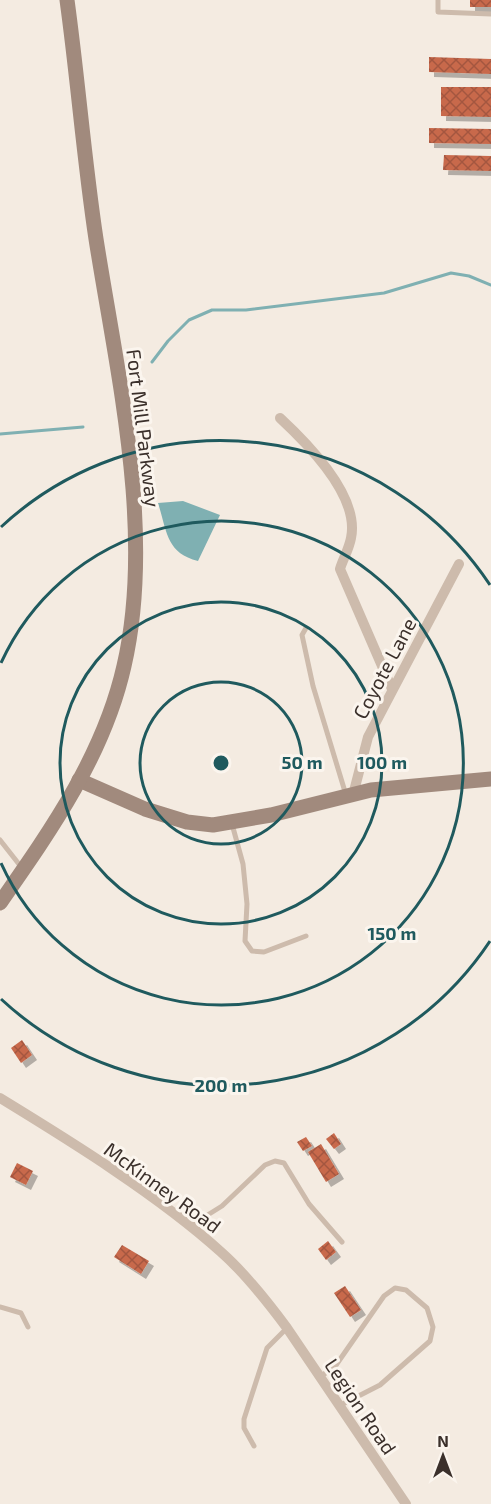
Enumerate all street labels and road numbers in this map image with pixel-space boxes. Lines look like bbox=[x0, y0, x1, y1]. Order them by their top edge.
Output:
street label: Fort Mill Parkway bbox=[122, 348, 166, 509]
street label: Coyote Lane bbox=[347, 613, 421, 723]
street label: McKinney Road bbox=[100, 1137, 226, 1237]
street label: Legion Road bbox=[320, 1353, 402, 1459]

